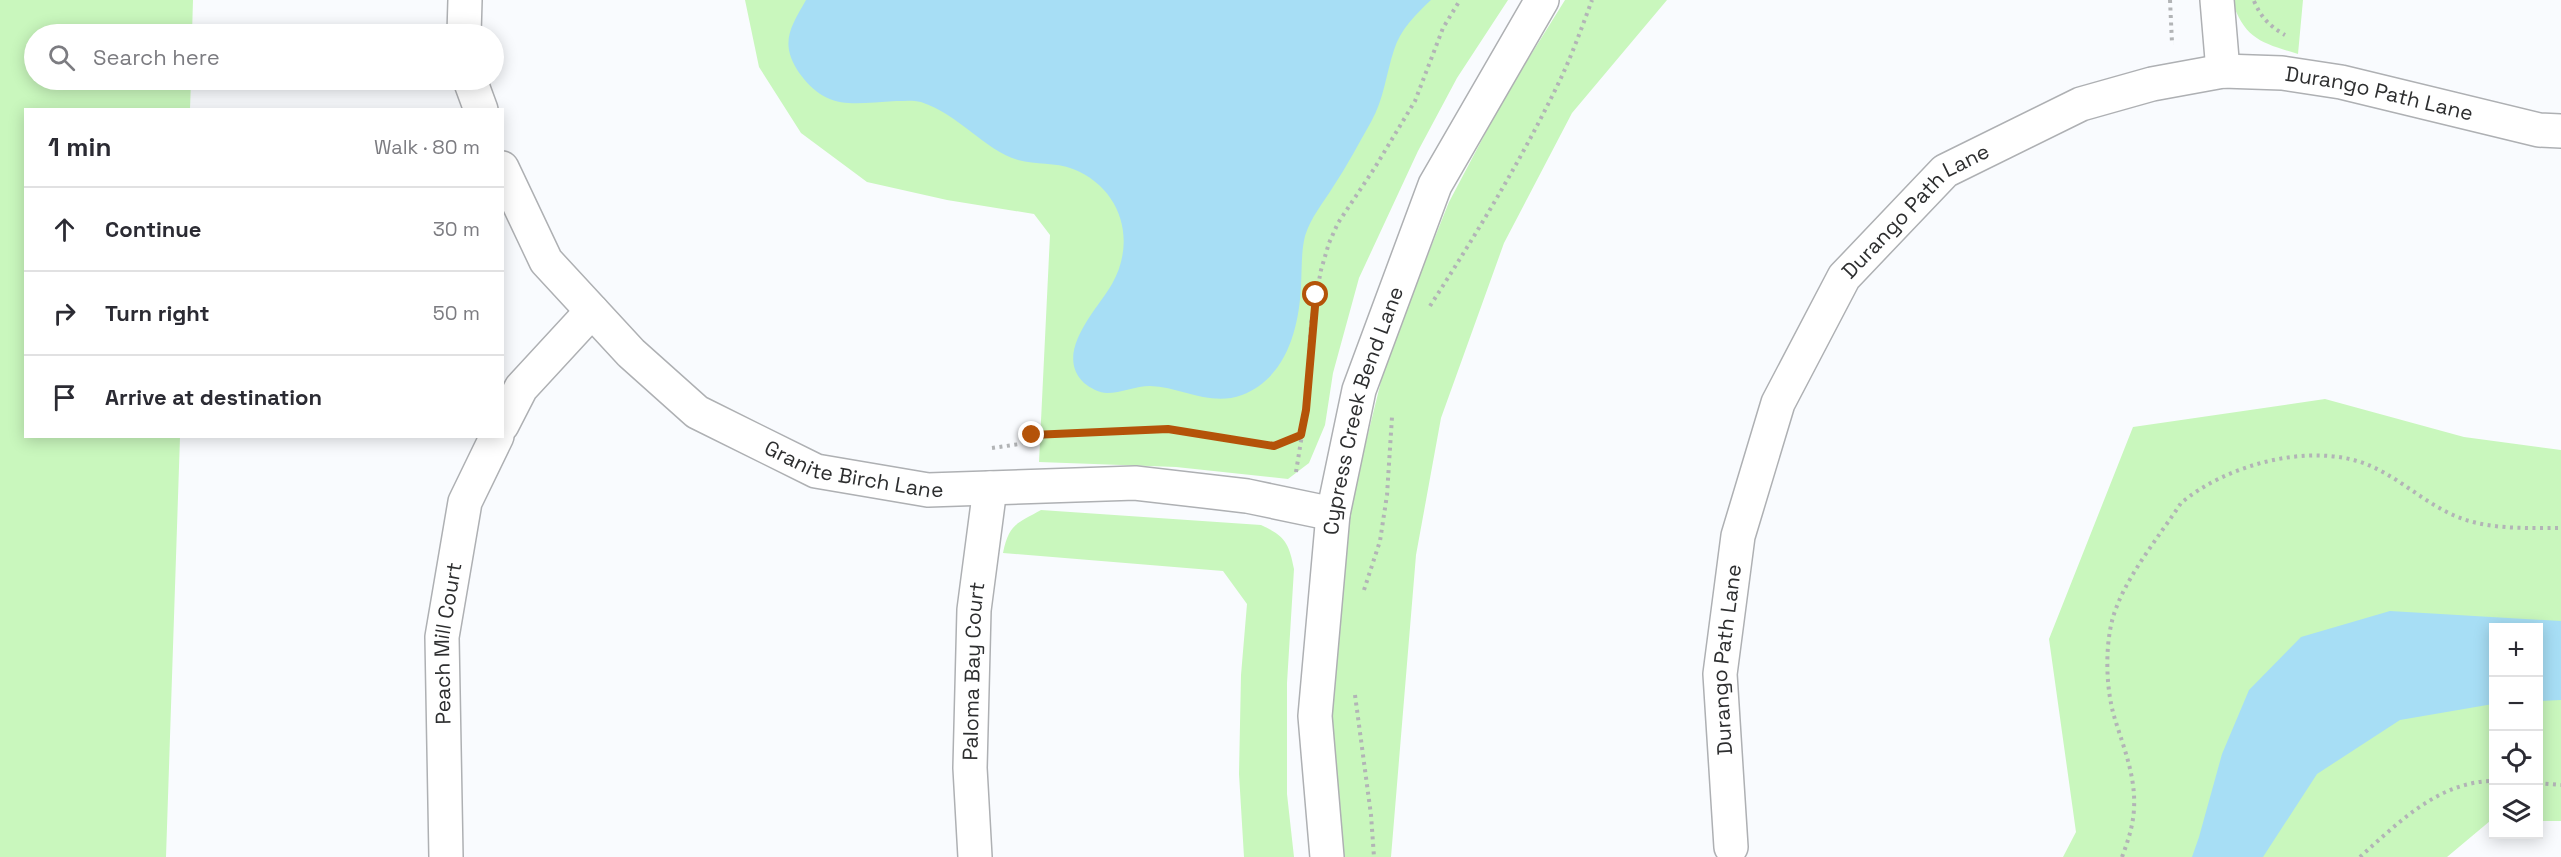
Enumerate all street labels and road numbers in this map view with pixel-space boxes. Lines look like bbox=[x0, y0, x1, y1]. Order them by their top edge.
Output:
street label: Durango Path Lane bbox=[2283, 60, 2476, 127]
street label: Durango Path Lane bbox=[1836, 137, 1994, 284]
street label: Cypress Creek Bend Lane bbox=[1317, 282, 1409, 536]
street label: Granite Birch Lane bbox=[760, 434, 944, 503]
street label: Peach Mill Court bbox=[428, 560, 468, 725]
street label: Durango Path Lane bbox=[1706, 563, 1747, 756]
street label: Paloma Bay Court bbox=[956, 580, 991, 761]

